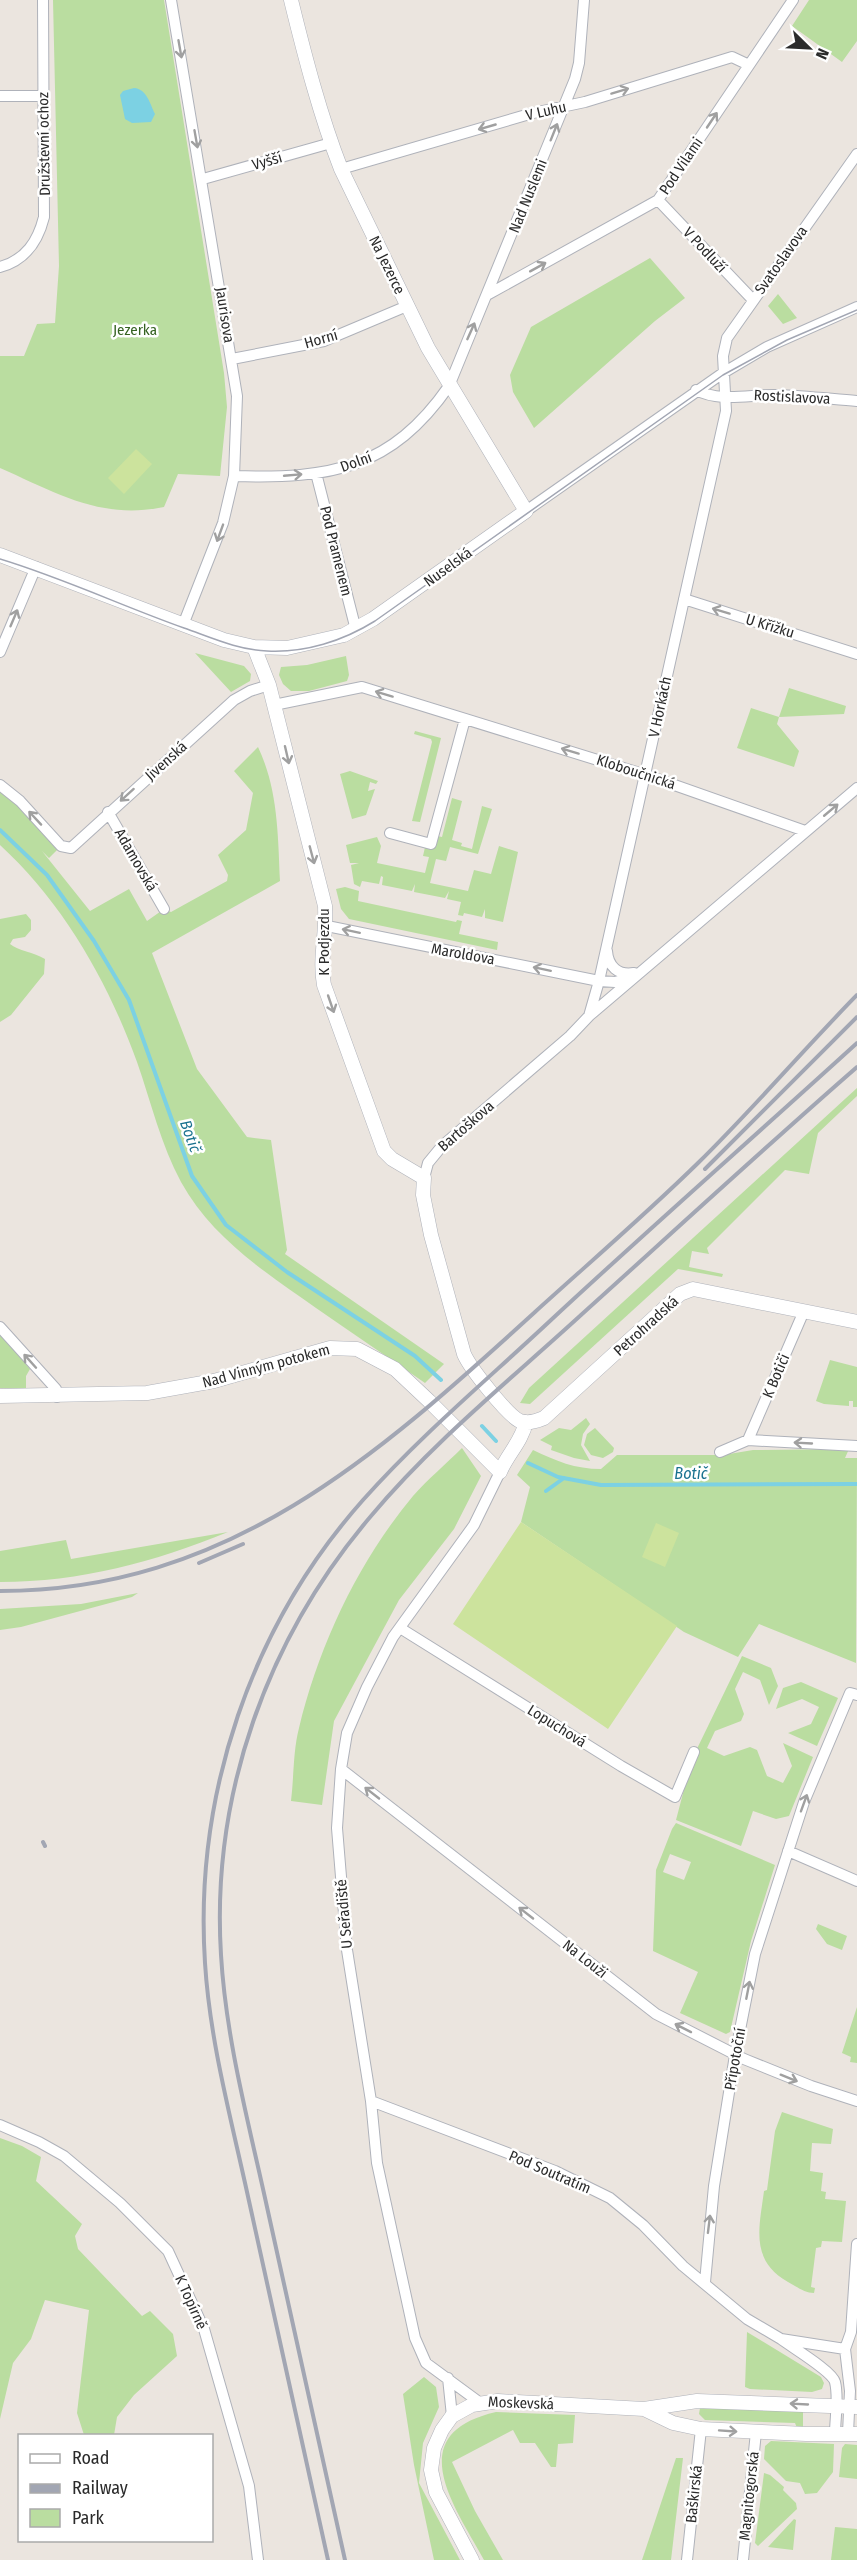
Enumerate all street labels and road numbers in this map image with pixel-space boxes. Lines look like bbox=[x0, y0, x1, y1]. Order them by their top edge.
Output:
street label: Družstevní ochoz bbox=[34, 92, 54, 196]
street label: V Luhu bbox=[524, 98, 568, 124]
street label: Pod Vilami bbox=[655, 134, 707, 198]
street label: Vyšší bbox=[250, 148, 284, 174]
street label: Nad Nuslemi bbox=[505, 156, 551, 236]
street label: Svatoslavova bbox=[751, 222, 811, 298]
street label: V Podluží bbox=[679, 223, 731, 277]
street label: Na Jezerce bbox=[365, 233, 409, 297]
street label: Jaurisova bbox=[212, 286, 238, 344]
street label: Horní bbox=[302, 326, 340, 352]
street label: Rostislavova bbox=[753, 386, 831, 408]
street label: Dolní bbox=[338, 448, 374, 476]
street label: Pod Pramenem bbox=[316, 504, 356, 598]
street label: Nuselská bbox=[420, 543, 476, 591]
street label: U Křížku bbox=[743, 610, 797, 642]
street label: V Horkách bbox=[645, 675, 675, 739]
street label: Jivenská bbox=[141, 737, 191, 785]
street label: Kloboučnická bbox=[594, 751, 678, 793]
street label: Adamovská bbox=[111, 825, 161, 895]
street label: K Podjezdu bbox=[315, 908, 333, 976]
street label: Maroldova bbox=[430, 940, 496, 968]
street label: Bartoškova bbox=[434, 1097, 498, 1155]
street label: Petrohradská bbox=[610, 1292, 682, 1360]
street label: Nad Vinným potokem bbox=[200, 1340, 332, 1392]
street label: K Botiči bbox=[759, 1351, 793, 1401]
street label: Lopuchová bbox=[524, 1701, 590, 1751]
street label: U Seřadiště bbox=[332, 1879, 356, 1949]
street label: Na Louži bbox=[559, 1936, 611, 1982]
street label: Přípotoční bbox=[721, 2026, 749, 2092]
street label: Pod Soutratím bbox=[506, 2147, 594, 2197]
street label: K Topírně bbox=[171, 2272, 211, 2332]
street label: Moskevská bbox=[488, 2393, 554, 2413]
street label: Magnitogorská bbox=[735, 2451, 763, 2541]
street label: Baškirská bbox=[682, 2464, 706, 2524]

